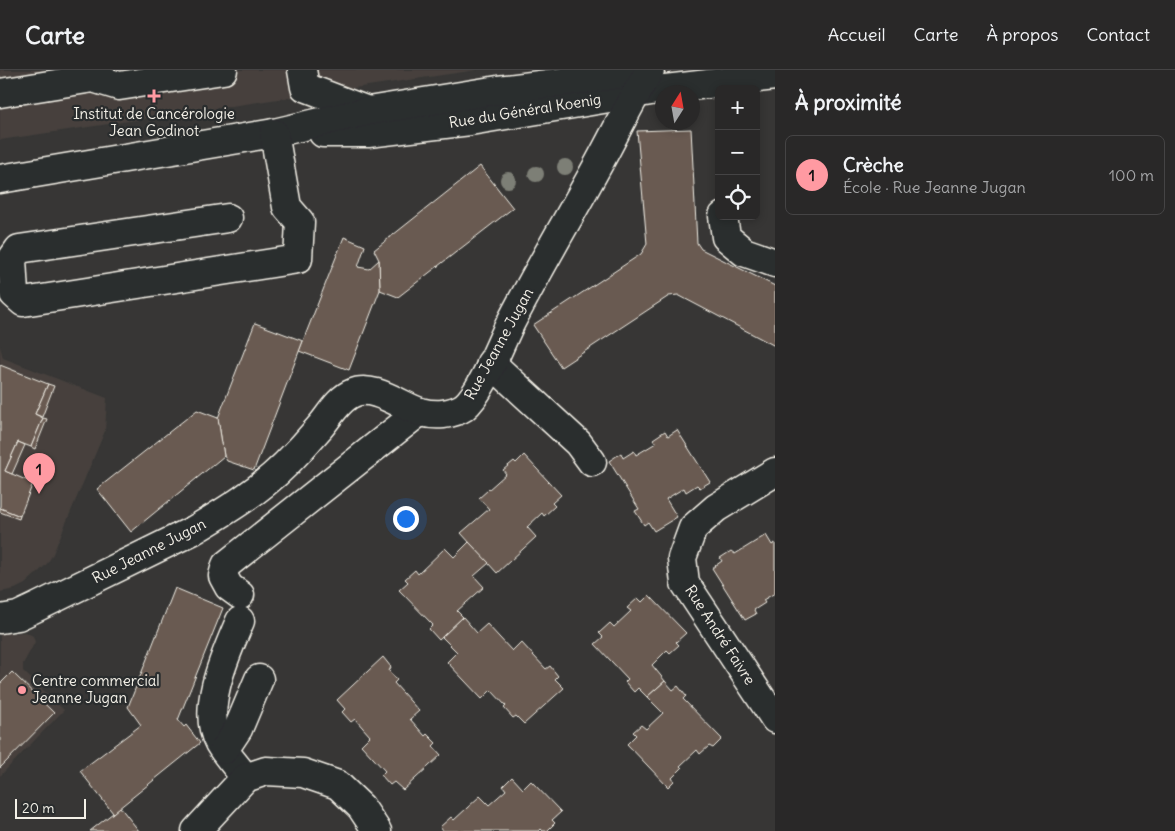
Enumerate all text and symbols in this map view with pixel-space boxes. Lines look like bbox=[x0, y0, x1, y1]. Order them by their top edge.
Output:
text: Carte bbox=[25, 20, 85, 50]
text: Accueil bbox=[828, 23, 886, 46]
text: Carte bbox=[914, 23, 959, 46]
text: À propos bbox=[987, 23, 1058, 46]
text: Contact bbox=[1086, 23, 1150, 46]
north arrow bbox=[655, 85, 700, 130]
map controls bbox=[715, 85, 760, 220]
button: + bbox=[715, 85, 760, 130]
marker: Institut de Cancérologie Jean Godinot bbox=[147, 89, 161, 103]
street label: Rue du Général Koenig bbox=[447, 89, 603, 132]
text: À proximité bbox=[795, 89, 902, 116]
place label: Institut de Cancérologie Jean Godinot bbox=[73, 104, 235, 140]
button: − bbox=[715, 130, 760, 175]
text: Crèche bbox=[843, 153, 904, 177]
text: 1 bbox=[809, 165, 815, 185]
text: 100 m bbox=[1109, 165, 1154, 185]
button: locate bbox=[715, 175, 760, 220]
text: École · Rue Jeanne Jugan bbox=[843, 177, 1026, 197]
street label: Rue Jeanne Jugan bbox=[460, 284, 537, 403]
pin: 1 bbox=[23, 453, 55, 494]
your location bbox=[393, 506, 419, 532]
street label: Rue Jeanne Jugan bbox=[89, 514, 209, 587]
street label: Rue André Faivre bbox=[681, 581, 760, 688]
place label: Centre commercial Jeanne Jugan bbox=[32, 671, 160, 707]
marker: Centre commercial Jeanne Jugan bbox=[16, 684, 28, 696]
scale bar bbox=[15, 796, 86, 819]
text: 20 m bbox=[22, 799, 55, 817]

